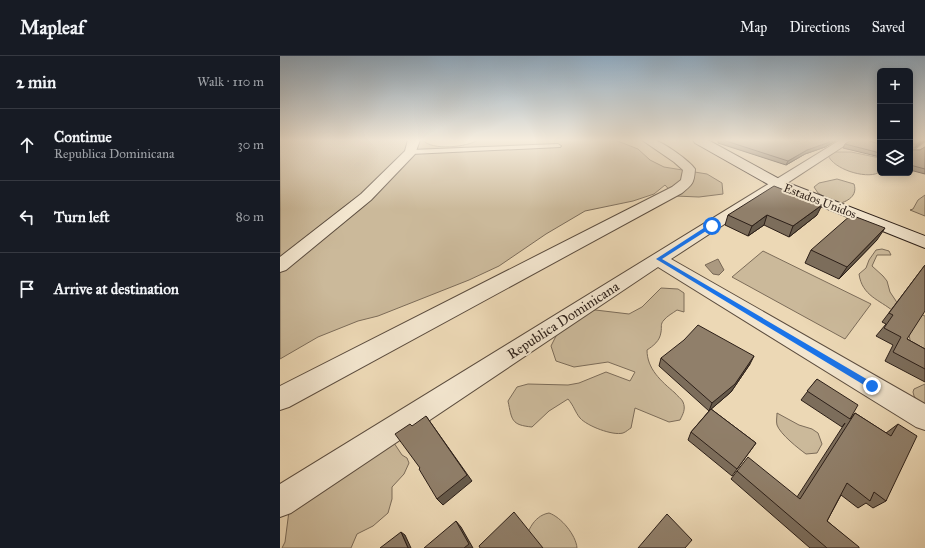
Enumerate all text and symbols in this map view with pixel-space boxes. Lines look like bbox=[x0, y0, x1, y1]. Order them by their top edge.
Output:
text: Mapleaf bbox=[20, 16, 84, 39]
text: Map bbox=[740, 19, 767, 36]
text: Directions bbox=[789, 19, 850, 36]
text: Saved bbox=[872, 19, 905, 36]
map controls bbox=[877, 68, 913, 176]
button: + bbox=[877, 68, 913, 104]
text: 2 min bbox=[16, 72, 56, 93]
text: Walk · 110 m bbox=[197, 74, 264, 90]
button: − bbox=[877, 104, 913, 140]
text: Continue bbox=[54, 128, 112, 146]
icon: ahead bbox=[16, 134, 38, 156]
text: 30 m bbox=[238, 137, 264, 153]
button: layers bbox=[877, 140, 913, 176]
text: Republica Dominicana bbox=[54, 146, 174, 162]
street label: Estados Unidos bbox=[782, 181, 858, 221]
icon: left bbox=[16, 206, 38, 228]
text: Turn left bbox=[54, 208, 110, 226]
text: 80 m bbox=[236, 209, 264, 225]
route start bbox=[703, 217, 721, 235]
icon: arrive bbox=[16, 278, 38, 300]
street label: Republica Dominicana bbox=[504, 278, 622, 363]
text: Arrive at destination bbox=[54, 280, 179, 298]
route end bbox=[863, 377, 881, 395]

